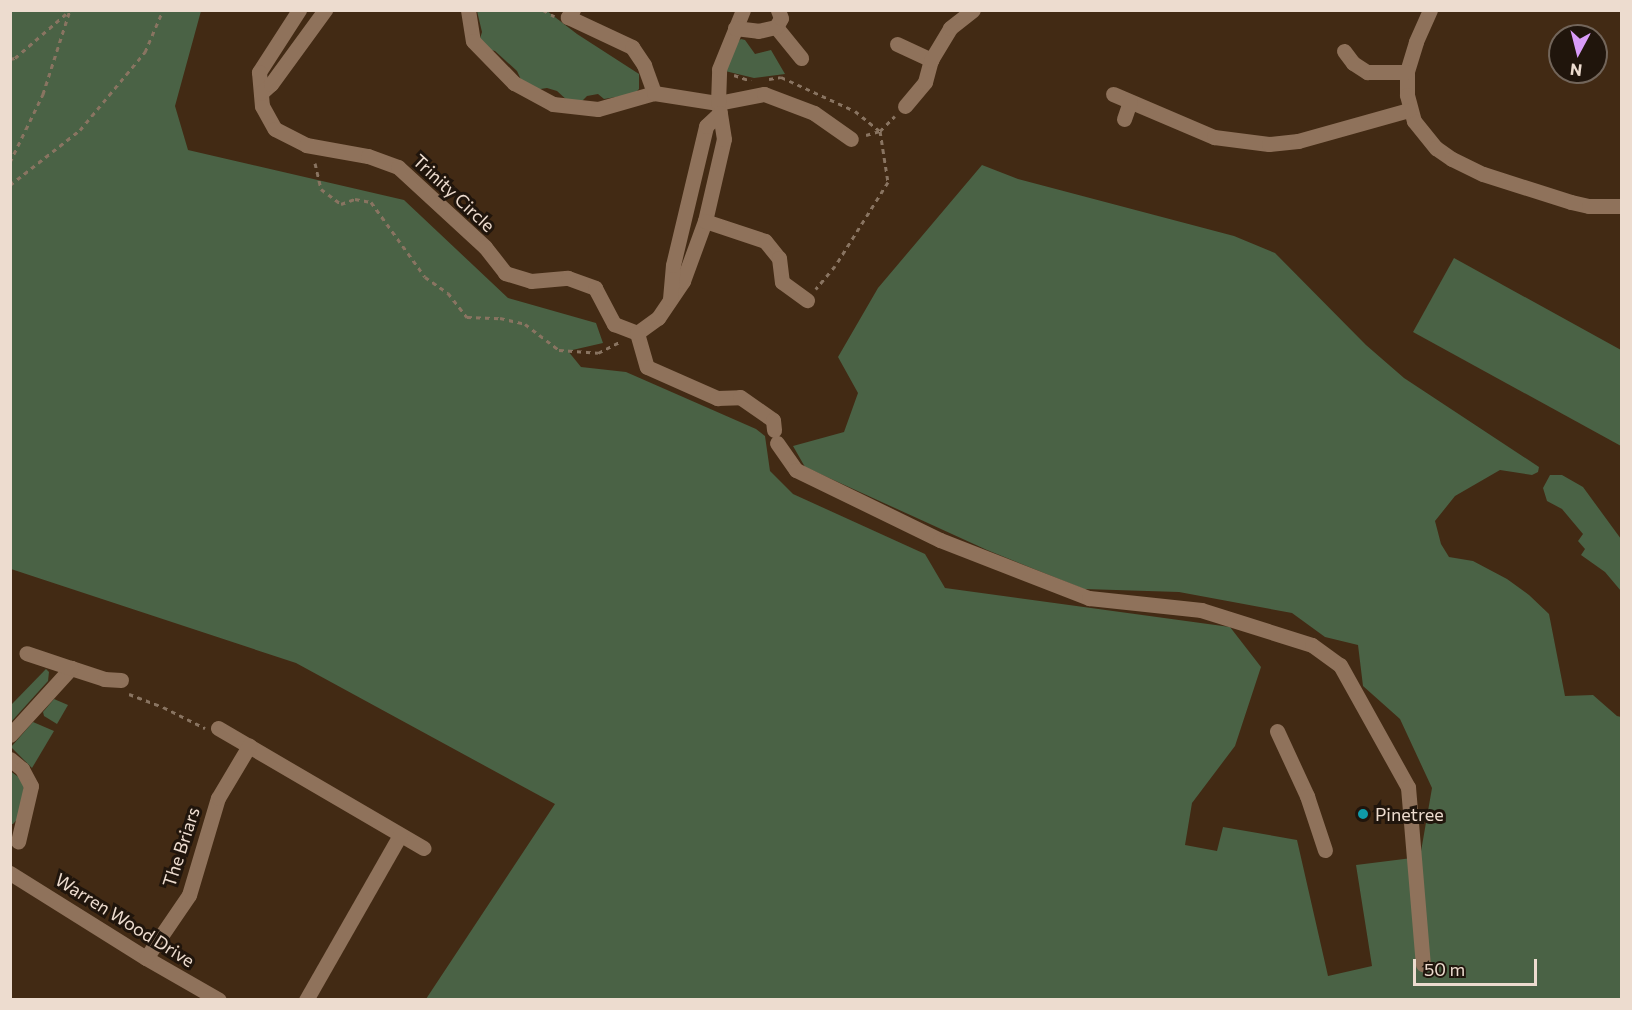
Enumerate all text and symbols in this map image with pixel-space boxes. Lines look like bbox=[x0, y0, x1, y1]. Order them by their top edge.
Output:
north arrow bbox=[1548, 24, 1608, 84]
text: N bbox=[1569, 60, 1583, 81]
street label: Trinity Circle bbox=[409, 150, 499, 236]
place label: Pinetree bbox=[1375, 803, 1444, 825]
street label: The Briars bbox=[158, 804, 204, 890]
marker: Pinetree bbox=[1356, 807, 1370, 821]
street label: Warren Wood Drive bbox=[51, 868, 199, 972]
scale bar bbox=[1416, 947, 1540, 985]
text: 50 m bbox=[1424, 958, 1465, 980]

